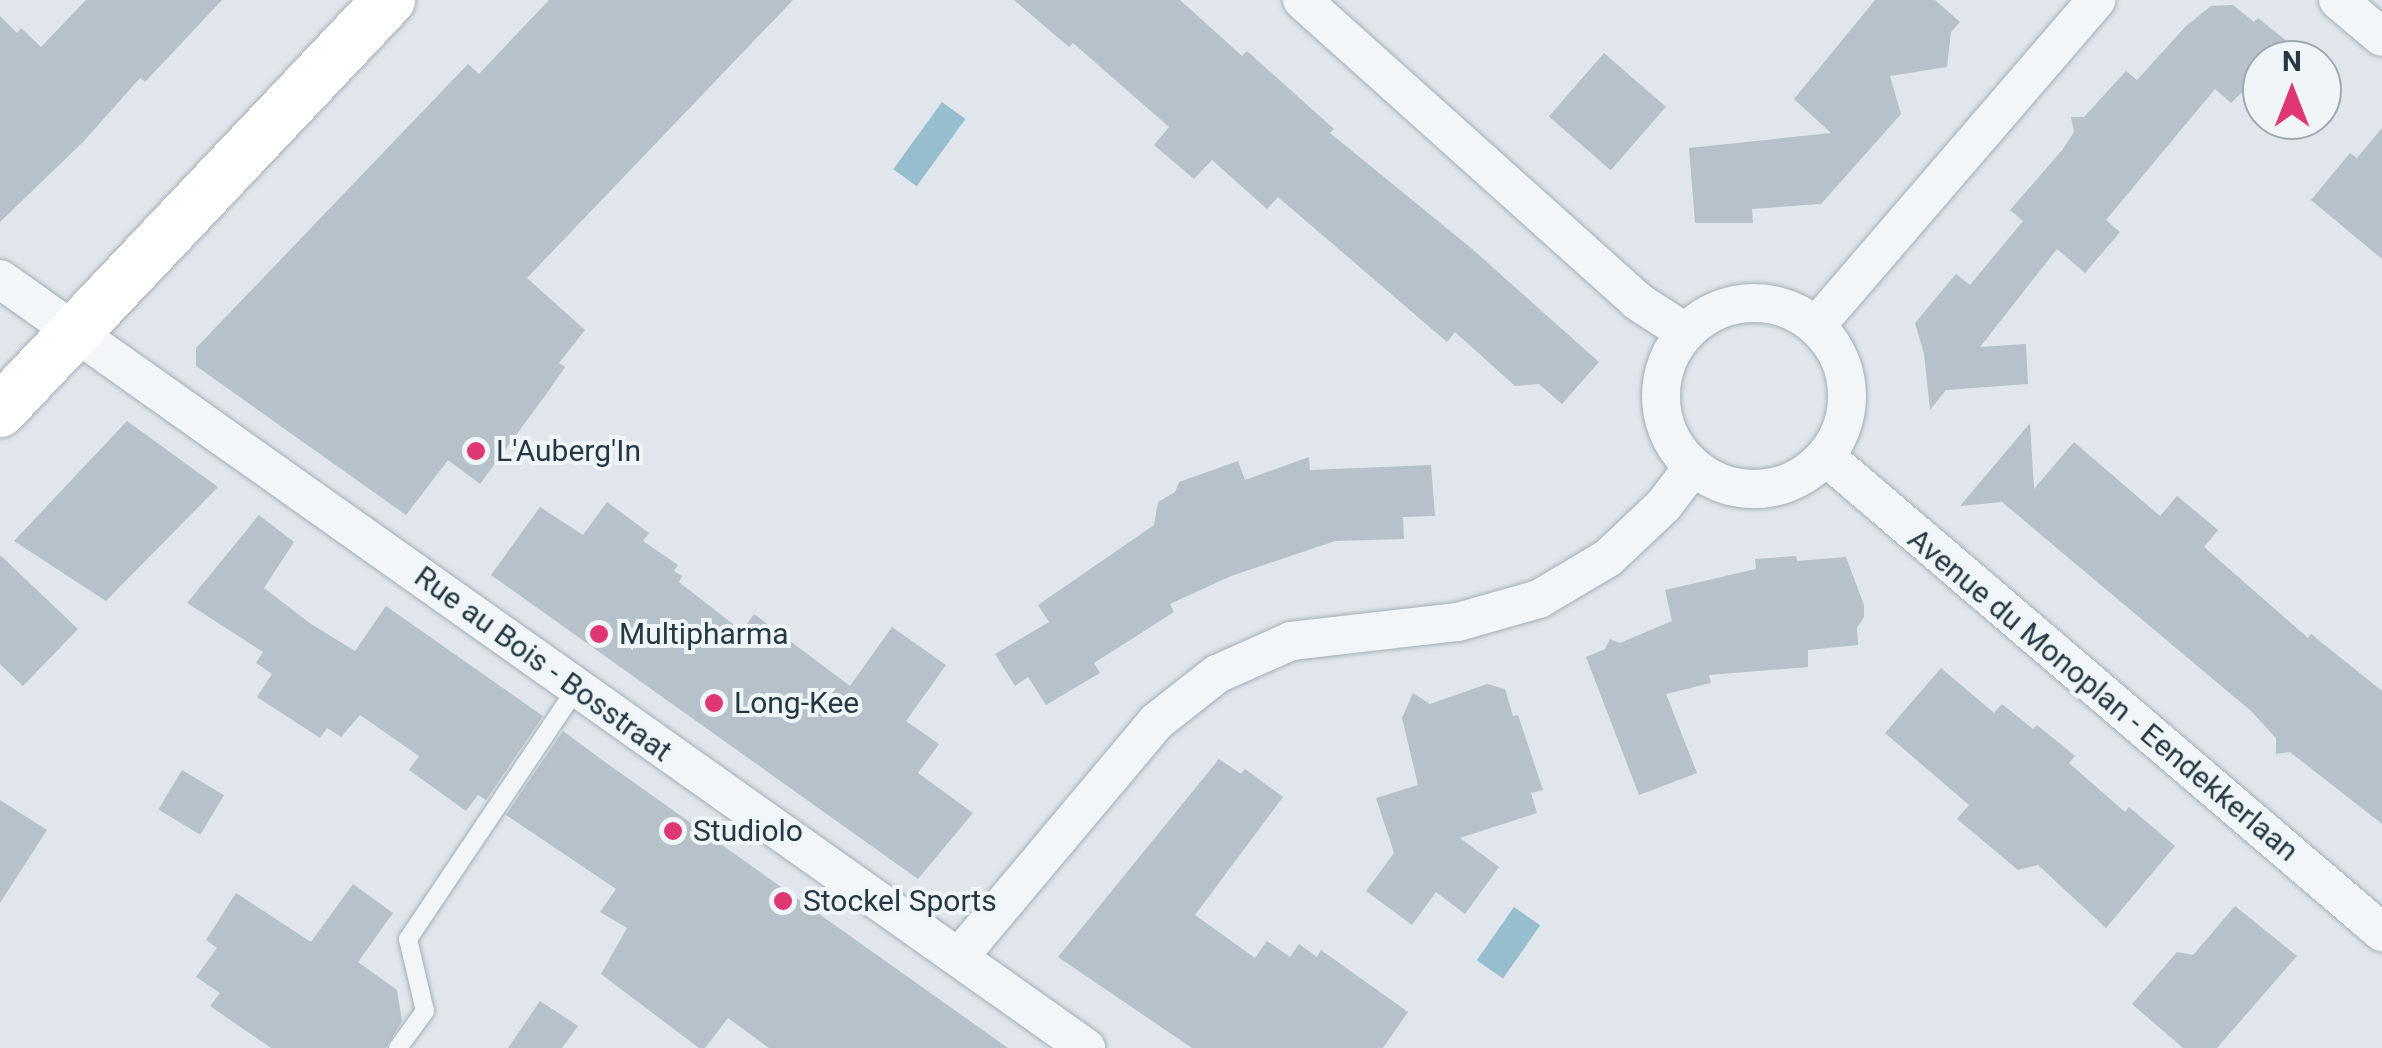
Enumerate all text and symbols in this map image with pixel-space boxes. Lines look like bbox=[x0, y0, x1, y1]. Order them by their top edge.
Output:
north arrow bbox=[2242, 40, 2342, 140]
text: N bbox=[2282, 45, 2302, 78]
place label: L'Auberg'In bbox=[496, 433, 641, 469]
marker: L'Auberg'In bbox=[465, 440, 487, 462]
street label: Avenue du Monoplan - Eendekkerlaan bbox=[1901, 521, 2305, 869]
street label: Rue au Bois - Bosstraat bbox=[407, 559, 679, 769]
place label: Multipharma bbox=[619, 616, 789, 652]
marker: Multipharma bbox=[588, 623, 610, 645]
place label: Long-Kee bbox=[734, 685, 859, 721]
marker: Long-Kee bbox=[703, 692, 725, 714]
place label: Studiolo bbox=[693, 813, 803, 849]
marker: Studiolo bbox=[662, 820, 684, 842]
place label: Stockel Sports bbox=[803, 883, 997, 919]
marker: Stockel Sports bbox=[772, 890, 794, 912]

